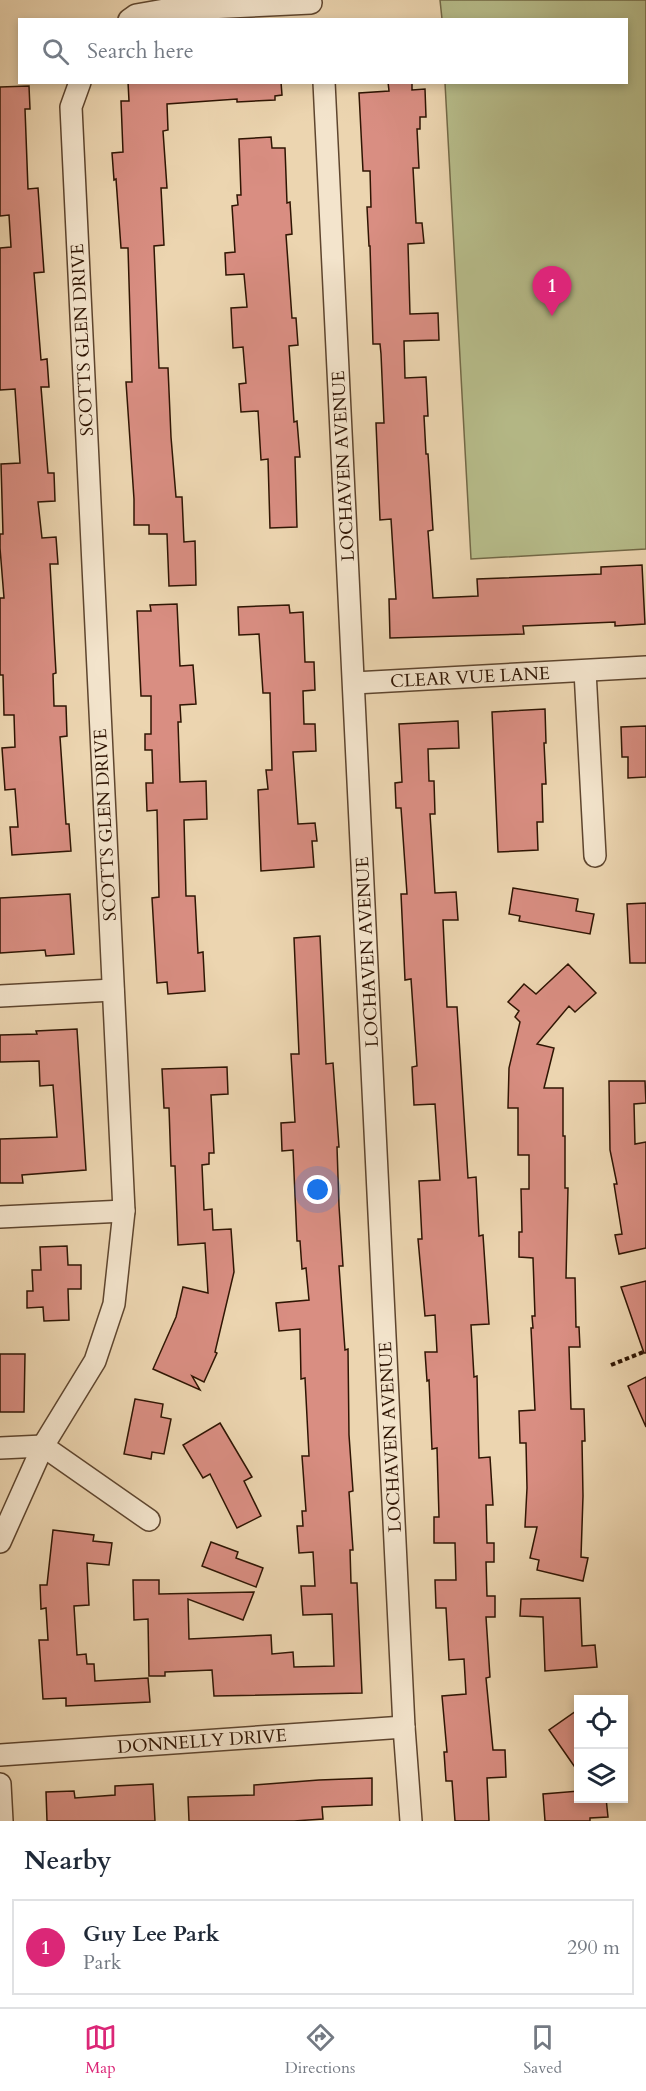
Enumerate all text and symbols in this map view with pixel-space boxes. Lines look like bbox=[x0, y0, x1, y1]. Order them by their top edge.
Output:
search box bbox=[18, 18, 628, 84]
icon: search bbox=[39, 35, 72, 68]
text: Search here bbox=[87, 36, 194, 66]
street label: SCOTTS GLEN DRIVE bbox=[65, 243, 100, 437]
pin: 1 bbox=[532, 266, 572, 316]
street label: LOCHAVEN AVENUE bbox=[326, 370, 361, 562]
street label: CLEAR VUE LANE bbox=[390, 661, 551, 694]
street label: SCOTTS GLEN DRIVE bbox=[88, 728, 123, 922]
street label: LOCHAVEN AVENUE bbox=[350, 856, 385, 1048]
your location bbox=[303, 1175, 332, 1204]
street label: LOCHAVEN AVENUE bbox=[373, 1341, 408, 1533]
map controls bbox=[574, 1695, 628, 1803]
button: locate bbox=[574, 1695, 628, 1749]
street label: DONNELLY DRIVE bbox=[117, 1723, 288, 1760]
button: layers bbox=[574, 1749, 628, 1803]
text: Nearby bbox=[24, 1843, 112, 1878]
text: Guy Lee Park bbox=[83, 1919, 219, 1949]
text: 1 bbox=[40, 1934, 51, 1961]
text: 290 m bbox=[567, 1934, 620, 1961]
text: Park bbox=[83, 1949, 121, 1976]
tab: Map bbox=[84, 2021, 117, 2079]
tab: Directions bbox=[285, 2021, 355, 2079]
tab: Saved bbox=[523, 2021, 562, 2079]

